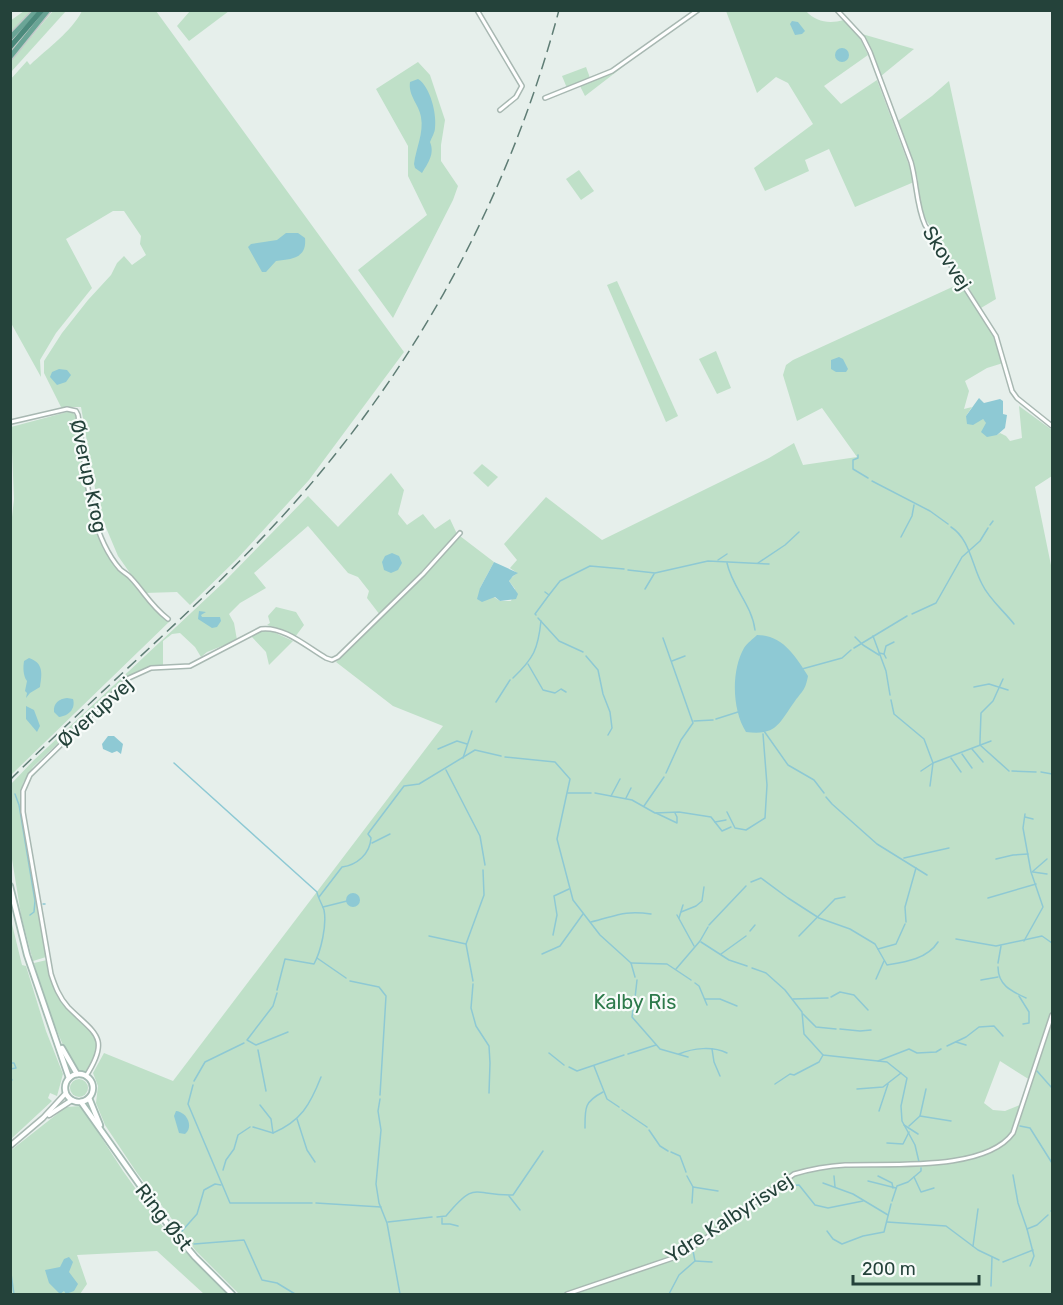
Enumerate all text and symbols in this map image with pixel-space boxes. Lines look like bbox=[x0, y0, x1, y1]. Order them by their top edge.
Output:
street label: Skovvej bbox=[917, 222, 977, 294]
street label: Øverup Krog bbox=[65, 417, 113, 535]
street label: Øverupvej bbox=[52, 672, 138, 752]
park label: Kalby Ris bbox=[594, 990, 676, 1014]
street label: Ydre Kalbyrisvej bbox=[661, 1168, 797, 1268]
street label: Ring Øst bbox=[130, 1179, 198, 1255]
scale bar bbox=[853, 1248, 979, 1286]
text: 200 m bbox=[862, 1258, 916, 1280]

